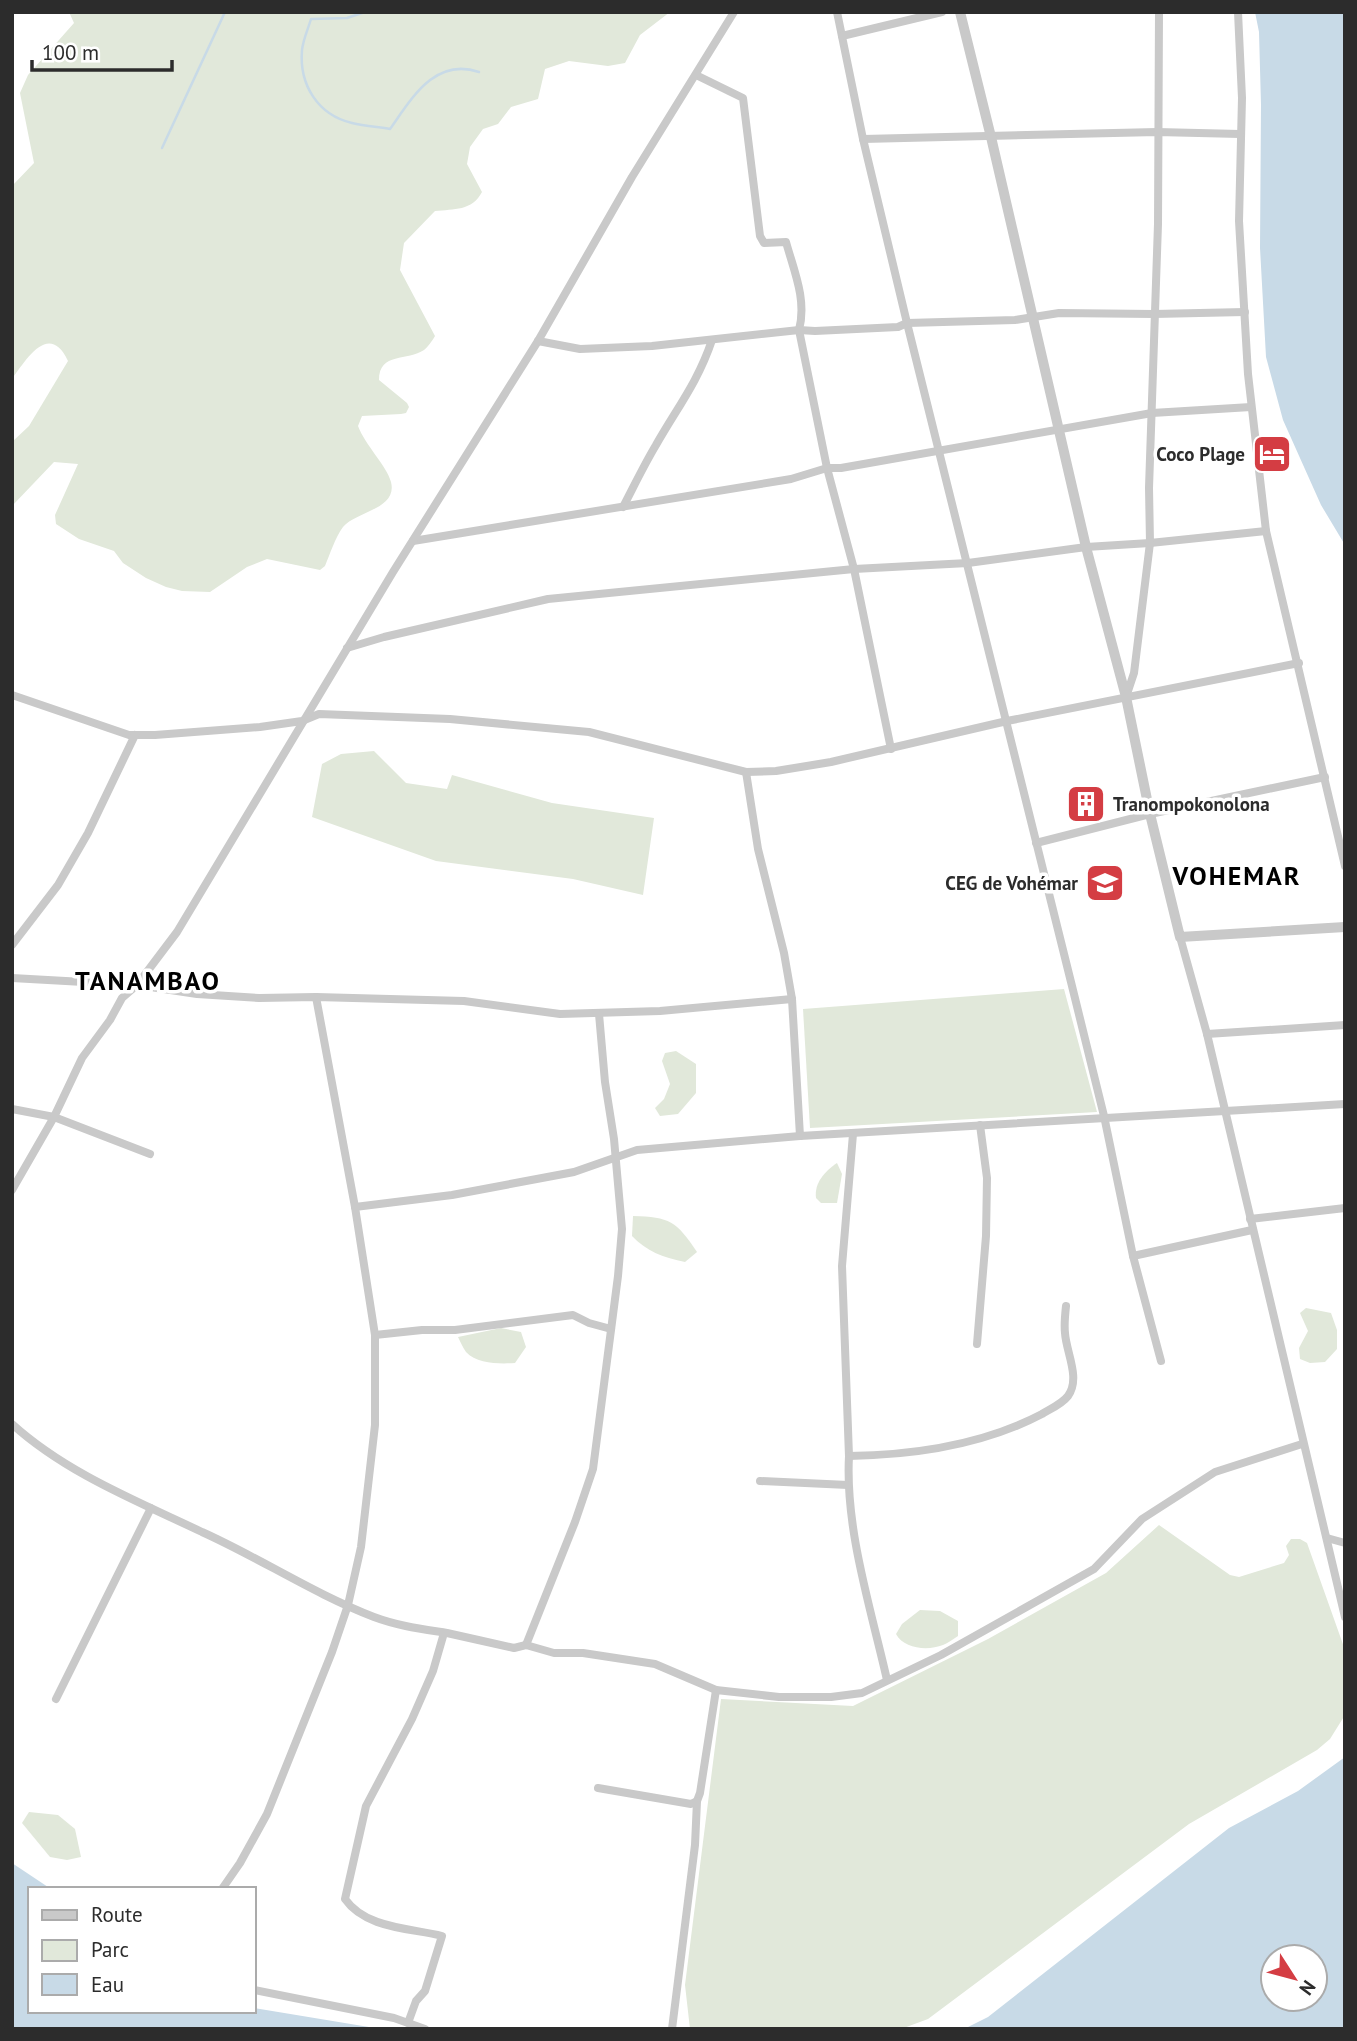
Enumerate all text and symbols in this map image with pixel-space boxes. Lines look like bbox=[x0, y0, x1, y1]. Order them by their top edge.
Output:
scale bar bbox=[32, 28, 172, 72]
text: 100 m bbox=[42, 39, 99, 66]
hotel icon: Coco Plage bbox=[1251, 433, 1293, 475]
place label: Coco Plage bbox=[1156, 442, 1245, 466]
building icon: Tranompokonolona bbox=[1065, 783, 1107, 825]
place label: Tranompokonolona bbox=[1113, 792, 1270, 816]
district label: VOHEMAR bbox=[1172, 859, 1301, 892]
school or university icon: CEG de Vohémar bbox=[1084, 862, 1126, 904]
place label: CEG de Vohémar bbox=[945, 871, 1078, 895]
district label: TANAMBAO bbox=[75, 964, 221, 997]
legend bbox=[28, 1887, 256, 2013]
text: Route bbox=[91, 1901, 143, 1928]
text: Parc bbox=[91, 1936, 129, 1963]
north arrow bbox=[1259, 1943, 1329, 2013]
text: Eau bbox=[91, 1971, 124, 1998]
text: N bbox=[1294, 1976, 1321, 2000]

